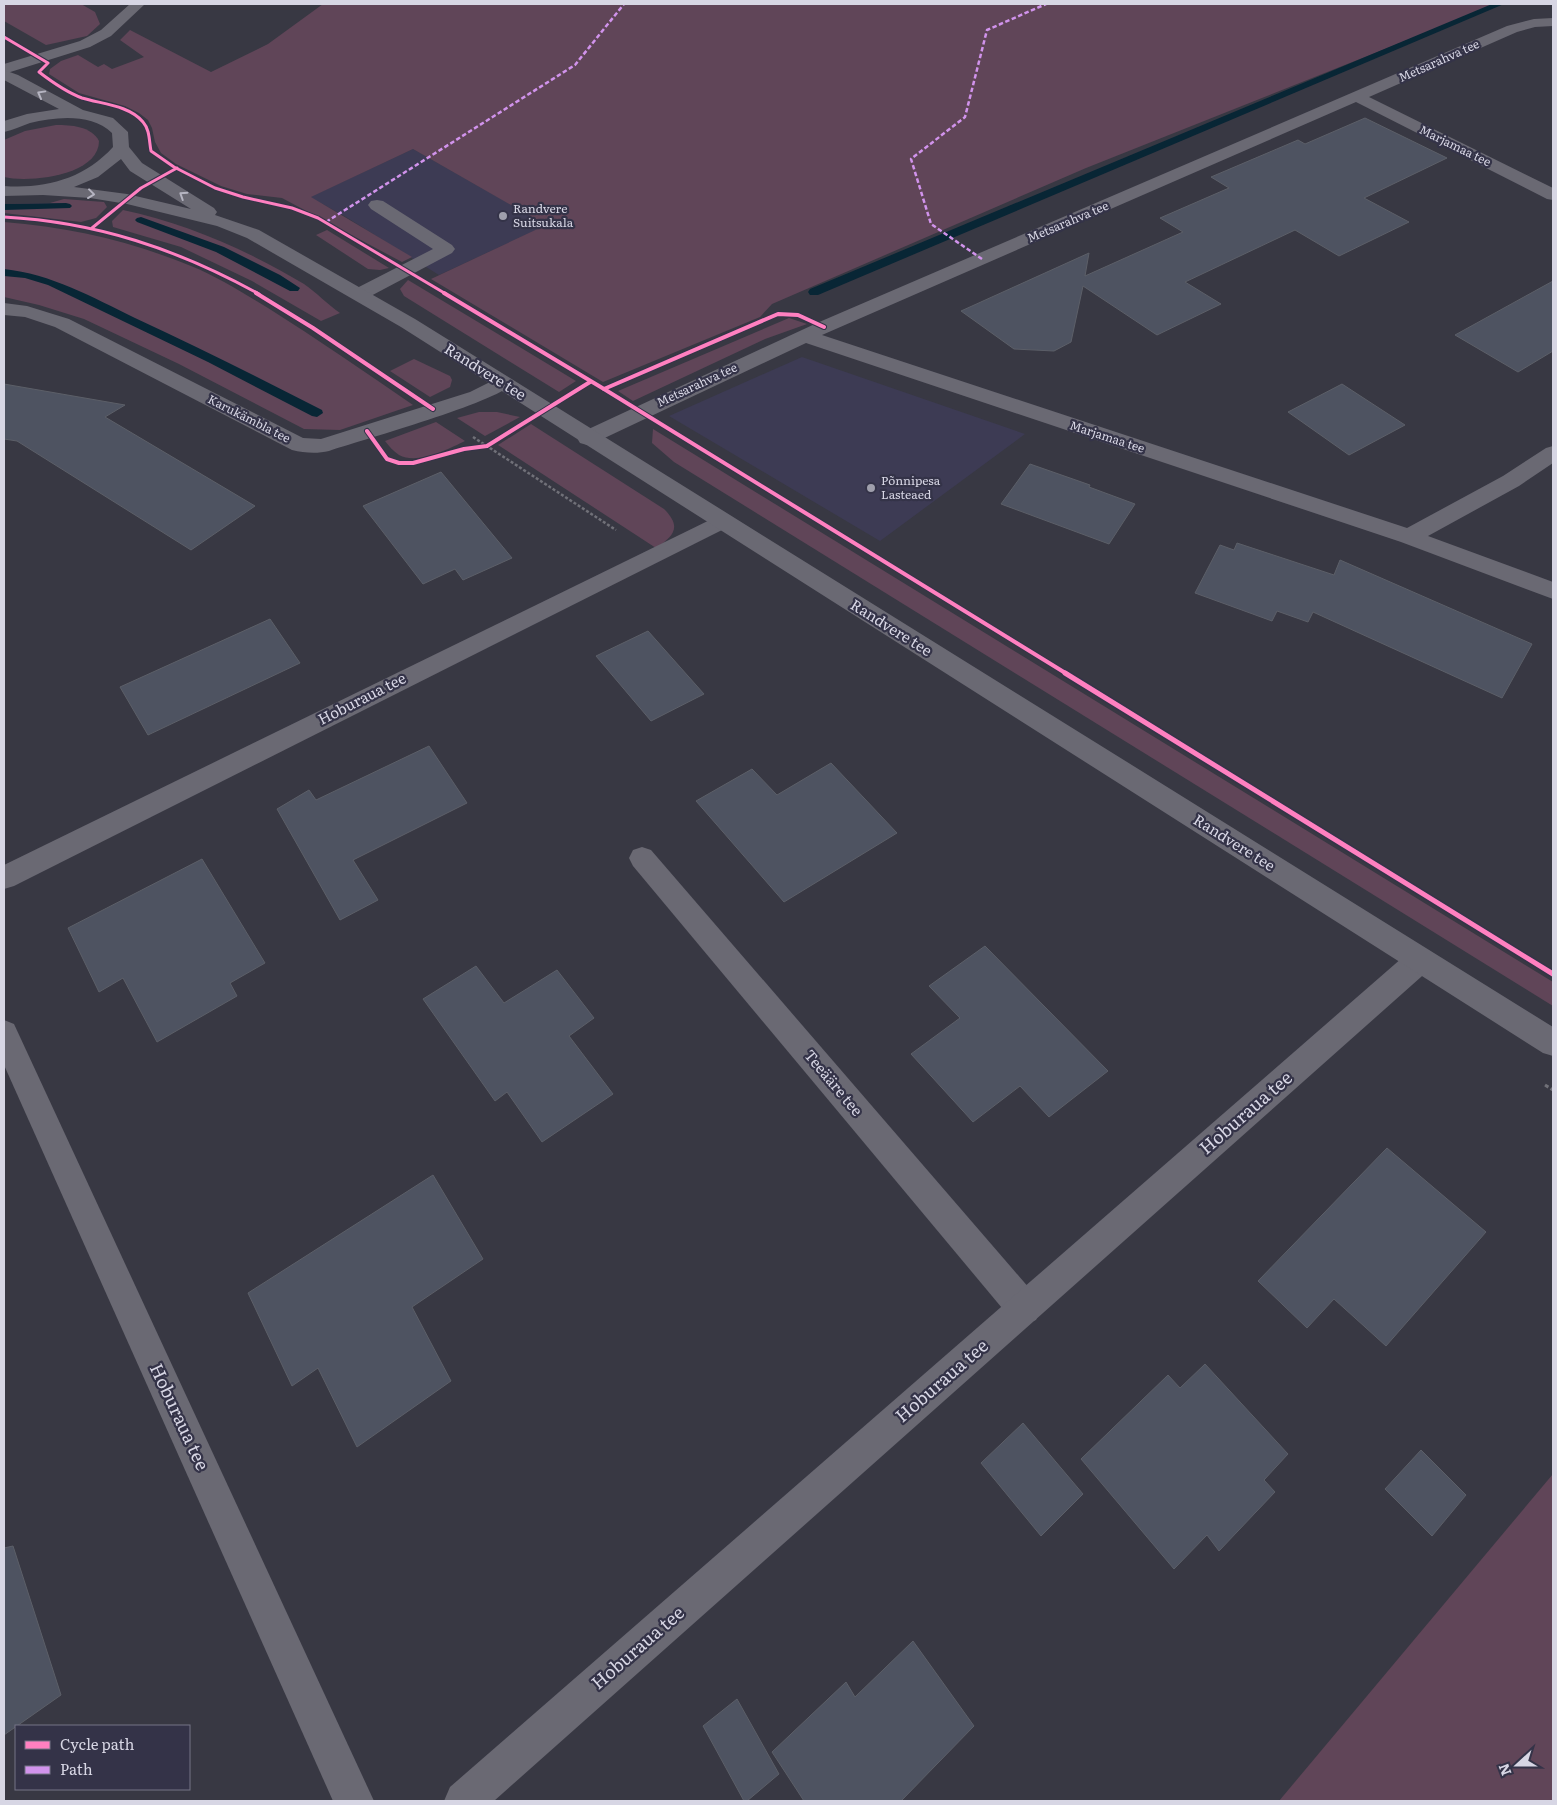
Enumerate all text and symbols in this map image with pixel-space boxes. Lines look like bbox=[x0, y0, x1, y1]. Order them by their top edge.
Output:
street label: Metsarahva tee bbox=[1395, 34, 1482, 86]
one-way arrow bbox=[38, 90, 47, 100]
street label: Marjamaa tee bbox=[1416, 120, 1494, 170]
one-way arrow bbox=[87, 188, 95, 198]
one-way arrow bbox=[179, 192, 188, 202]
street label: Metsarahva tee bbox=[1024, 196, 1111, 246]
place label: Randvere Suitsukala bbox=[513, 199, 574, 231]
marker: Randvere Suitsukala bbox=[497, 210, 509, 222]
street label: Randvere tee bbox=[440, 336, 531, 405]
street label: Metsarahva tee bbox=[653, 358, 740, 411]
street label: Karukämbla tee bbox=[205, 390, 294, 447]
street label: Marjamaa tee bbox=[1067, 415, 1147, 457]
place label: Põnnipesa Lasteaed bbox=[881, 471, 941, 503]
marker: Põnnipesa Lasteaed bbox=[865, 482, 877, 494]
street label: Randvere tee bbox=[846, 592, 937, 661]
street label: Hoburaua tee bbox=[313, 665, 410, 730]
street label: Randvere tee bbox=[1189, 807, 1280, 876]
street label: Teeääre tee bbox=[799, 1044, 869, 1121]
street label: Hoburaua tee bbox=[1193, 1064, 1297, 1160]
street label: Hoburaua tee bbox=[889, 1332, 993, 1428]
street label: Hoburaua tee bbox=[144, 1358, 217, 1474]
street label: Hoburaua tee bbox=[585, 1599, 689, 1695]
legend bbox=[15, 1725, 190, 1790]
text: Cycle path bbox=[60, 1732, 135, 1755]
north arrow bbox=[1492, 1740, 1542, 1790]
text: Path bbox=[60, 1757, 93, 1780]
text: N bbox=[1492, 1761, 1515, 1779]

